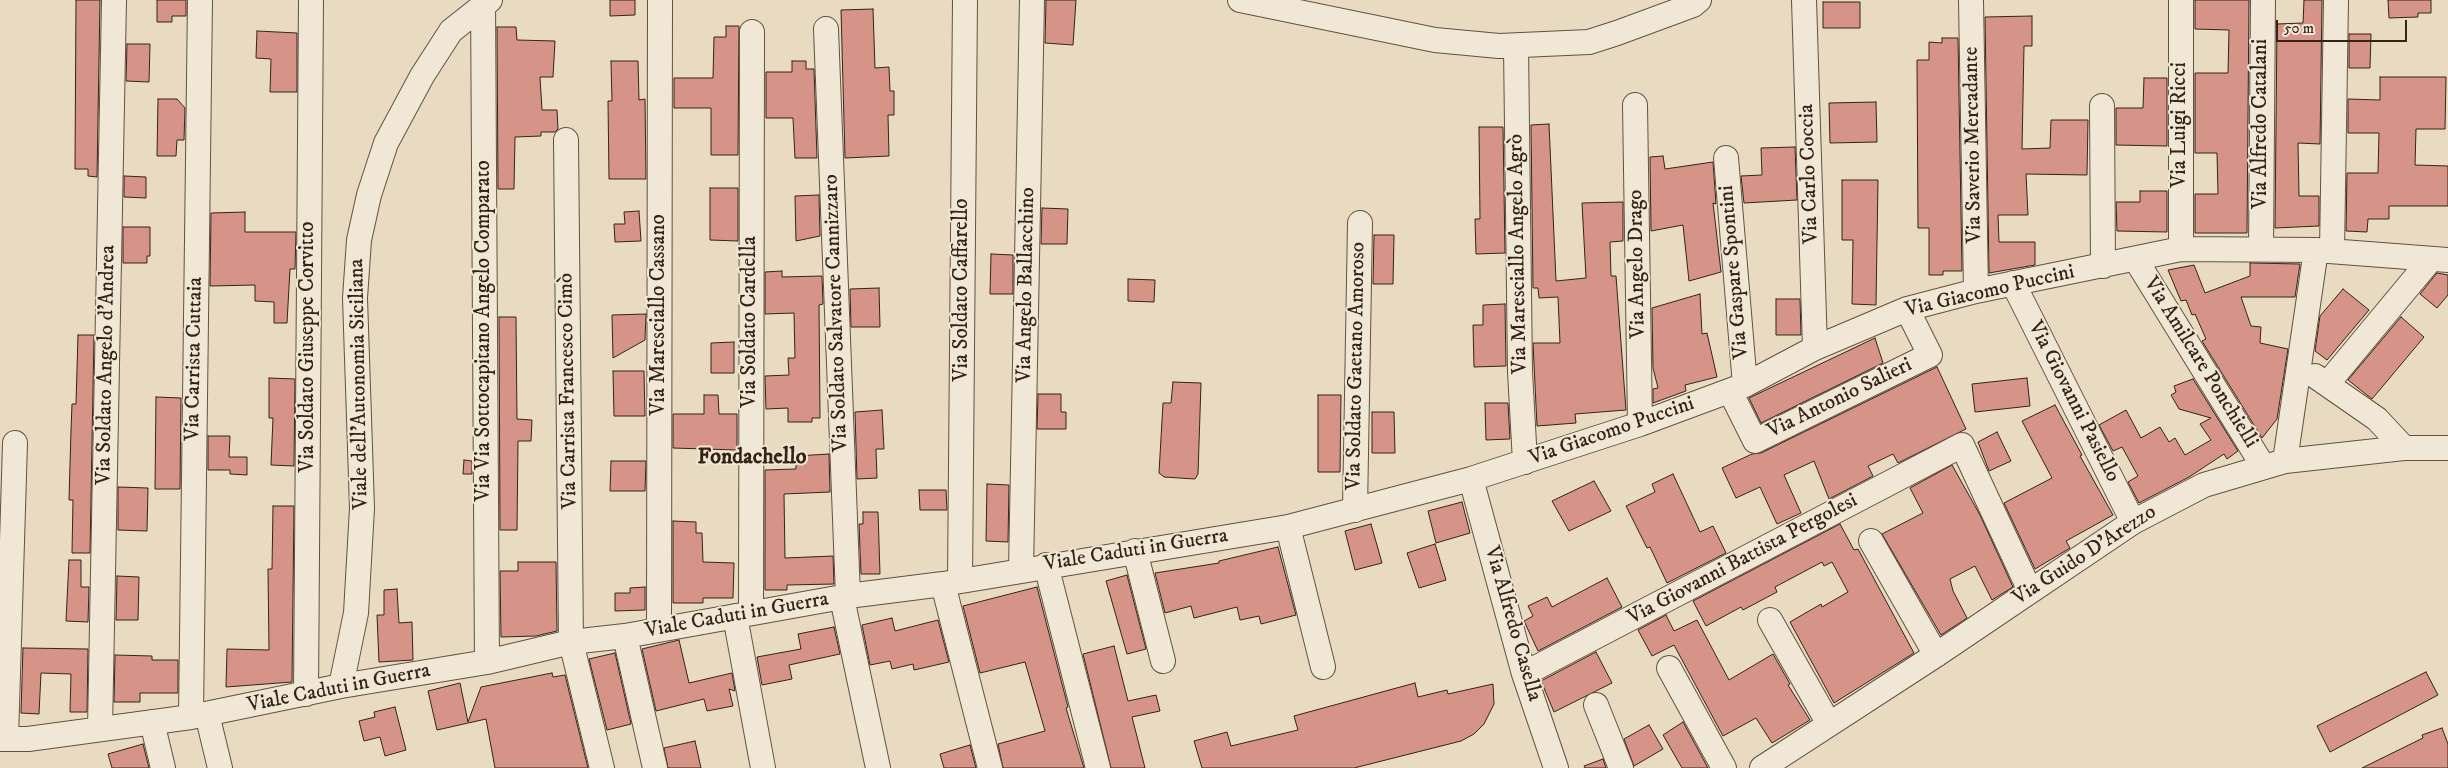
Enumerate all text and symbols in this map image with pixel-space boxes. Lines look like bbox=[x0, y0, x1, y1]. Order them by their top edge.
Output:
scale bar bbox=[2278, 10, 2409, 42]
text: 50 m bbox=[2284, 19, 2314, 38]
street label: Via Alfredo Catalani bbox=[2249, 39, 2275, 209]
street label: Via Saverio Mercadante bbox=[1960, 46, 1988, 244]
street label: Via Luigi Ricci bbox=[2168, 62, 2194, 188]
street label: Via Carlo Coccia bbox=[1795, 104, 1825, 244]
street label: Via Maresciallo Angelo Agrò bbox=[1504, 134, 1534, 374]
street label: Via Via Sottocapitano Angelo Comparato bbox=[472, 160, 498, 502]
street label: Via Soldato Salvatore Cannizzaro bbox=[820, 174, 854, 452]
street label: Via Gaspare Spontini bbox=[1715, 184, 1755, 360]
street label: Via Angelo Ballacchino bbox=[1013, 187, 1041, 383]
street label: Via Angelo Drago bbox=[1624, 189, 1652, 339]
street label: Via Soldato Caffarello bbox=[950, 198, 976, 382]
street label: Via Maresciallo Cassano bbox=[647, 214, 673, 416]
street label: Via Soldato Giuseppe Corvitto bbox=[296, 222, 322, 472]
street label: Via Soldato Cardella bbox=[738, 236, 764, 408]
street label: Via Soldato Gaetano Amoroso bbox=[1342, 242, 1372, 490]
street label: Via Soldato Angelo d'Andrea bbox=[92, 245, 122, 485]
street label: Viale dell'Autonomia Siciliana bbox=[345, 258, 375, 510]
street label: Via Giacomo Puccini bbox=[1903, 260, 2077, 324]
street label: Via Carrista Francesco Cimò bbox=[554, 273, 584, 509]
street label: Via Amilcare Ponchielli bbox=[2137, 273, 2263, 453]
street label: Via Carrista Cuttaia bbox=[181, 277, 209, 441]
street label: Via Giovanni Pasiello bbox=[2022, 317, 2124, 487]
street label: Via Antonio Salieri bbox=[1764, 353, 1916, 445]
street label: Via Giacomo Puccini bbox=[1526, 392, 1698, 472]
district label: Fondachello bbox=[697, 445, 807, 471]
street label: Via Giovanni Battista Pergolesi bbox=[1624, 489, 1862, 631]
street label: Via Guido D'Arezzo bbox=[2009, 500, 2161, 612]
street label: Viale Caduti in Guerra bbox=[1042, 524, 1230, 578]
street label: Via Alfredo Casella bbox=[1478, 544, 1546, 704]
street label: Viale Caduti in Guerra bbox=[643, 587, 831, 645]
street label: Viale Caduti in Guerra bbox=[245, 659, 433, 719]

